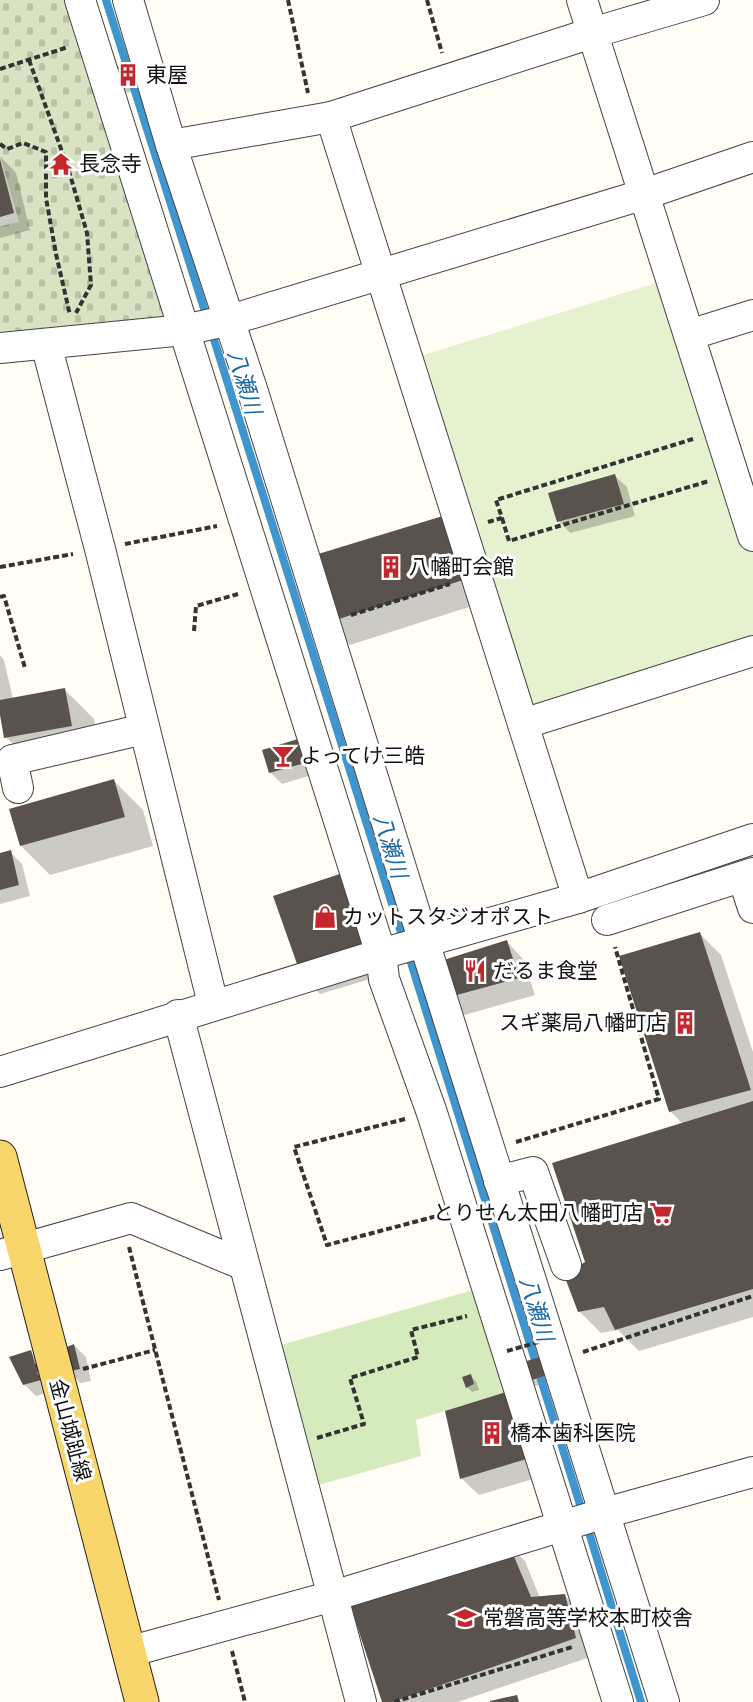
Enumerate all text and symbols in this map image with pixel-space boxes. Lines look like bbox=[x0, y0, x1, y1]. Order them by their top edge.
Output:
building icon: 東屋 bbox=[115, 62, 141, 88]
place label: 東屋 bbox=[146, 63, 188, 87]
temple icon: 長念寺 bbox=[48, 151, 74, 177]
place label: 長念寺 bbox=[79, 152, 142, 176]
water label: 八瀬川 bbox=[223, 347, 267, 419]
building icon: 八幡町会館 bbox=[378, 554, 404, 580]
place label: 八幡町会館 bbox=[409, 555, 514, 579]
bar icon: よってけ三皓 bbox=[270, 743, 296, 769]
place label: よってけ三皓 bbox=[301, 744, 425, 768]
water label: 八瀬川 bbox=[369, 811, 413, 883]
shop icon: カットスタジオポスト bbox=[312, 904, 338, 930]
place label: カットスタジオポスト bbox=[343, 905, 553, 929]
restaurant icon: だるま食堂 bbox=[462, 958, 488, 984]
place label: だるま食堂 bbox=[493, 959, 598, 983]
building icon: スギ薬局八幡町店 bbox=[672, 1010, 698, 1036]
place label: スギ薬局八幡町店 bbox=[499, 1011, 667, 1035]
supermarket icon: とりせん太田八幡町店 bbox=[648, 1200, 674, 1226]
place label: とりせん太田八幡町店 bbox=[433, 1201, 643, 1225]
water label: 八瀬川 bbox=[515, 1274, 559, 1346]
street label: 金山城趾線 bbox=[45, 1376, 95, 1484]
building icon: 橋本歯科医院 bbox=[479, 1420, 505, 1446]
place label: 橋本歯科医院 bbox=[510, 1421, 636, 1445]
school or university icon: 常磐高等学校本町校舎 bbox=[452, 1605, 478, 1631]
place label: 常磐高等学校本町校舎 bbox=[483, 1606, 693, 1630]

